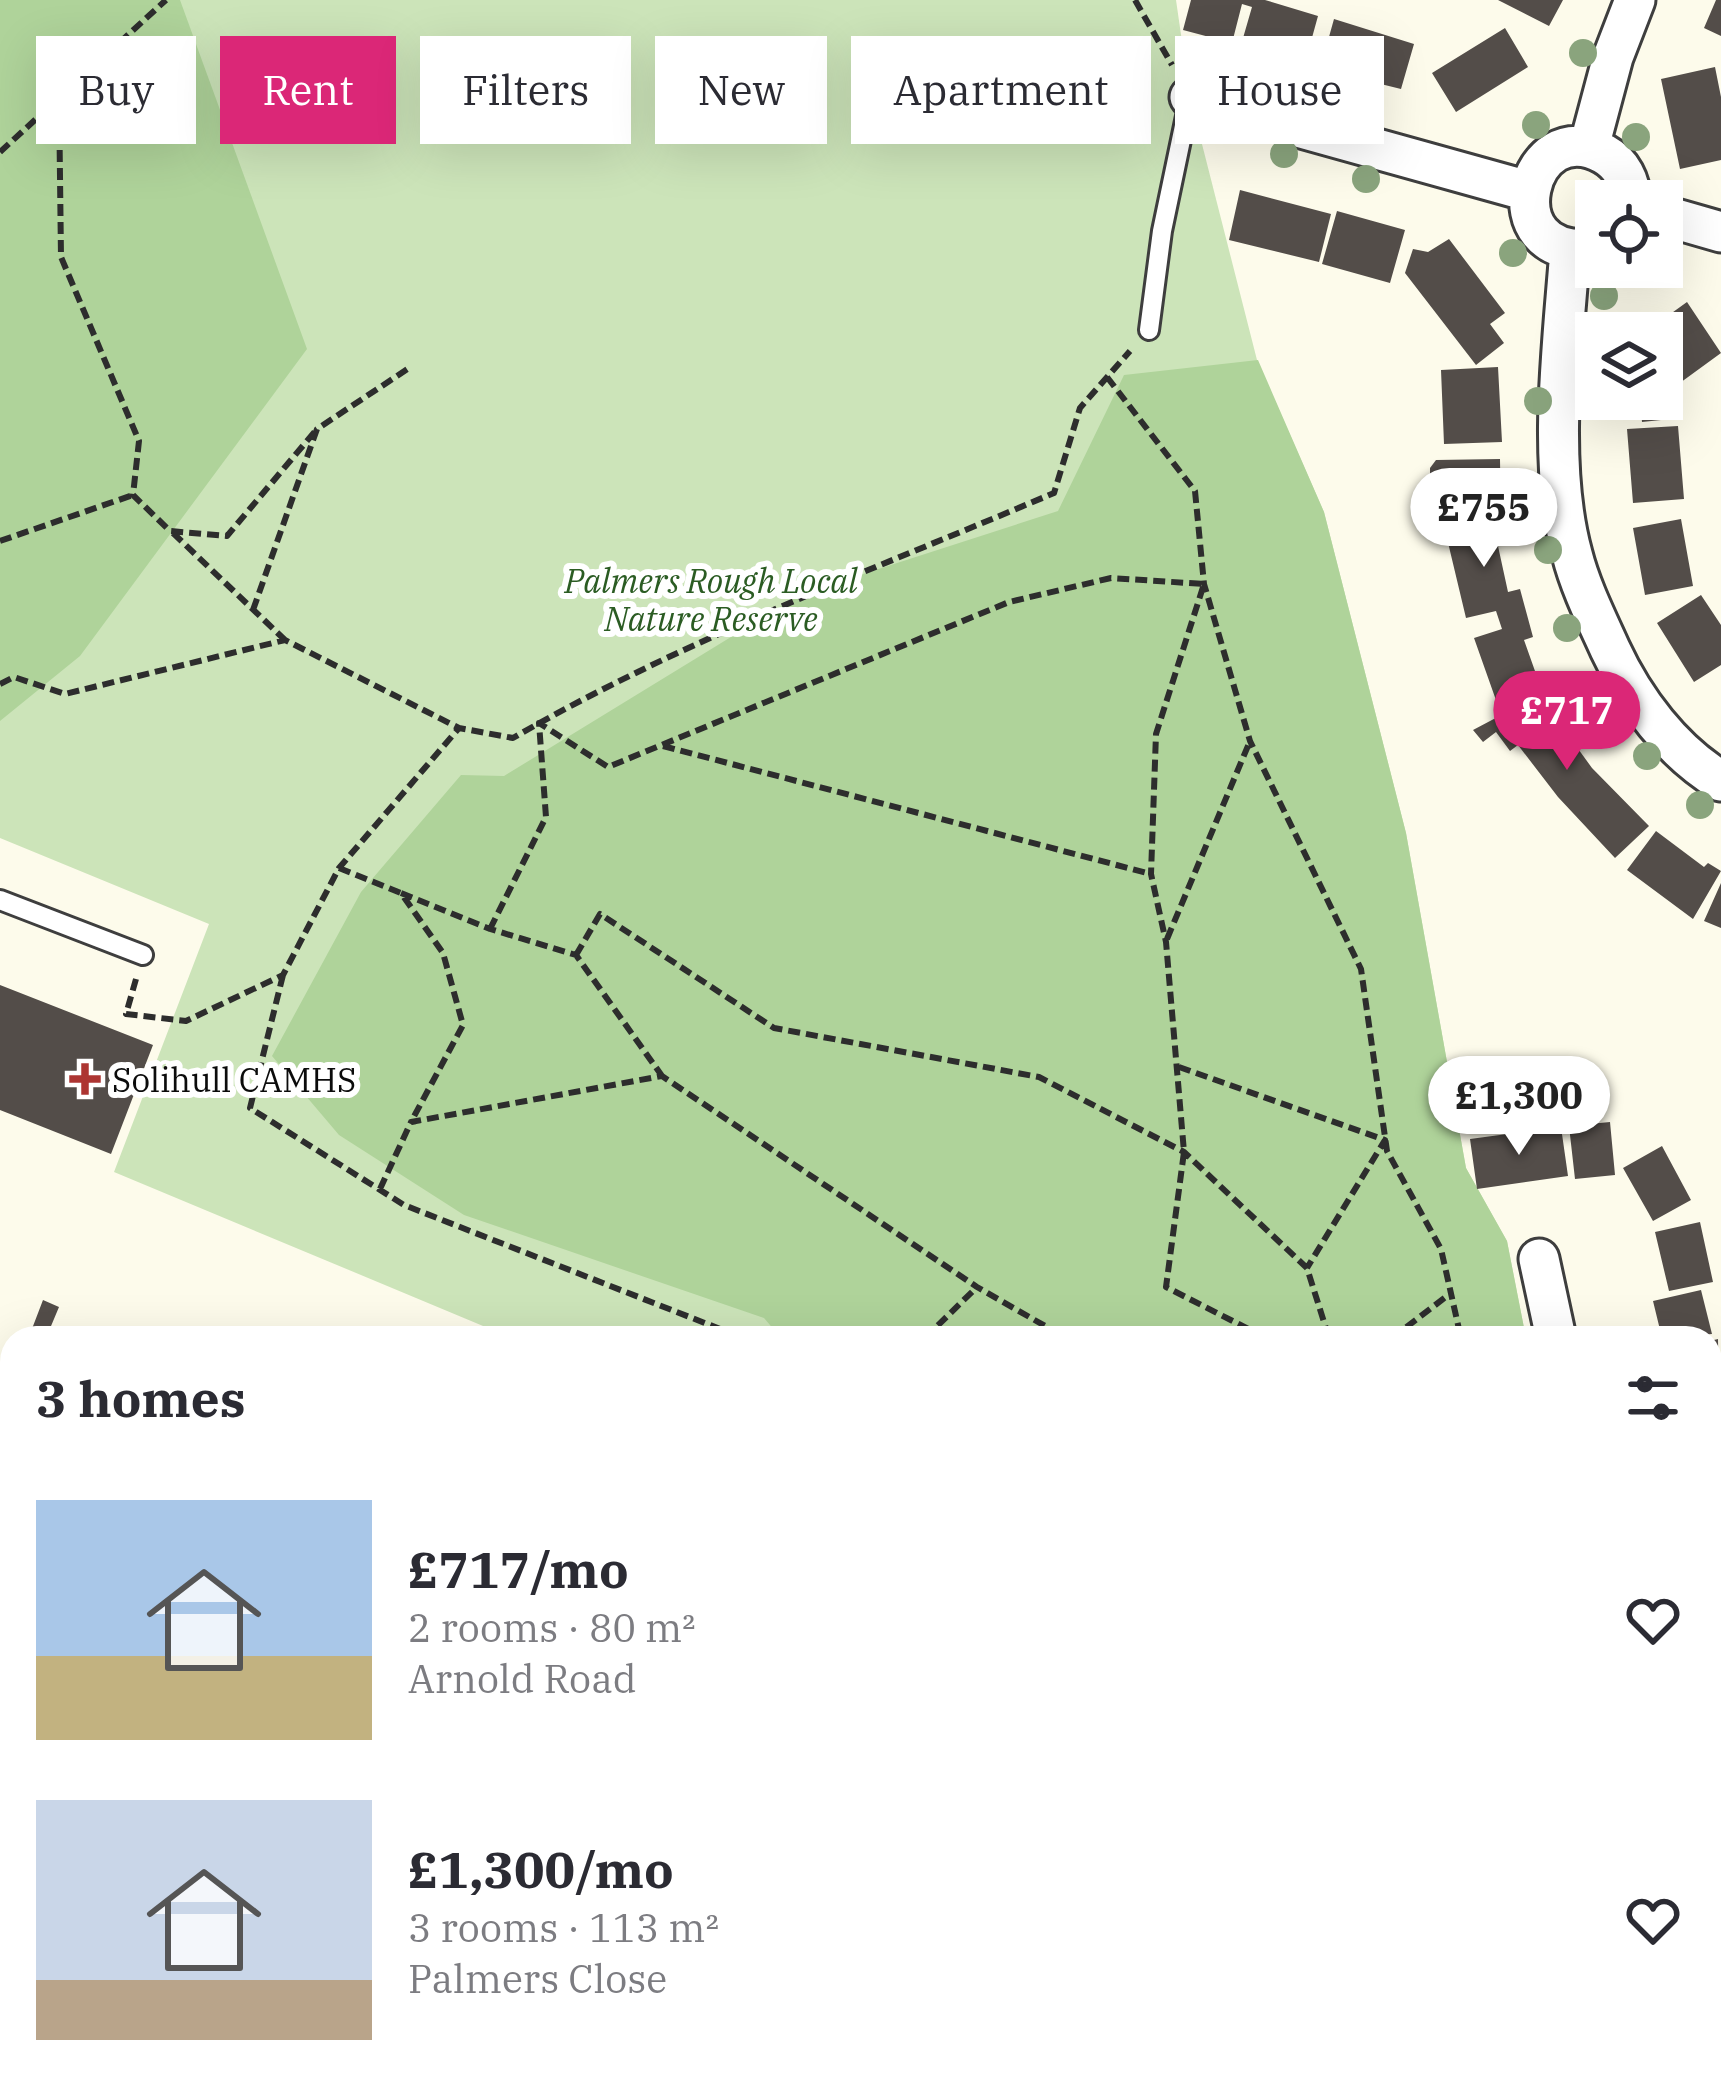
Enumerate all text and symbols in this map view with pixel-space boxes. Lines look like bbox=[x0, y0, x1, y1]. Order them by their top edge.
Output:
chip: Buy bbox=[36, 36, 196, 144]
chip: Rent bbox=[220, 36, 396, 144]
chip: Filters bbox=[420, 36, 631, 144]
chip: New bbox=[655, 36, 827, 144]
chip: Apartment bbox=[851, 36, 1151, 144]
chip: House bbox=[1175, 36, 1384, 144]
map controls bbox=[1575, 180, 1683, 420]
button: locate bbox=[1575, 180, 1683, 288]
button: layers bbox=[1575, 312, 1683, 420]
pin: £755 bbox=[1413, 468, 1555, 570]
text: £755 bbox=[1437, 481, 1531, 532]
park label: Palmers Rough Local Nature Reserve bbox=[563, 559, 858, 640]
pin: £717 bbox=[1496, 671, 1638, 773]
text: £717 bbox=[1520, 684, 1614, 735]
pin: £1,300 bbox=[1421, 1056, 1617, 1158]
place label: Solihull CAMHS bbox=[112, 1058, 357, 1101]
marker: Solihull CAMHS bbox=[69, 1063, 101, 1095]
text: £1,300 bbox=[1455, 1069, 1583, 1120]
text: 3 homes bbox=[36, 1365, 246, 1431]
icon: filters bbox=[1620, 1365, 1686, 1431]
text: £717/mo bbox=[408, 1536, 629, 1602]
icon: home bbox=[132, 1548, 276, 1692]
icon: heart bbox=[1620, 1587, 1686, 1653]
text: 2 rooms · 80 m² bbox=[408, 1602, 696, 1653]
text: Arnold Road bbox=[408, 1653, 636, 1704]
text: £1,300/mo bbox=[408, 1836, 674, 1902]
icon: home bbox=[132, 1848, 276, 1992]
icon: heart bbox=[1620, 1887, 1686, 1953]
text: 3 rooms · 113 m² bbox=[408, 1902, 719, 1953]
text: Palmers Close bbox=[408, 1953, 667, 2004]

